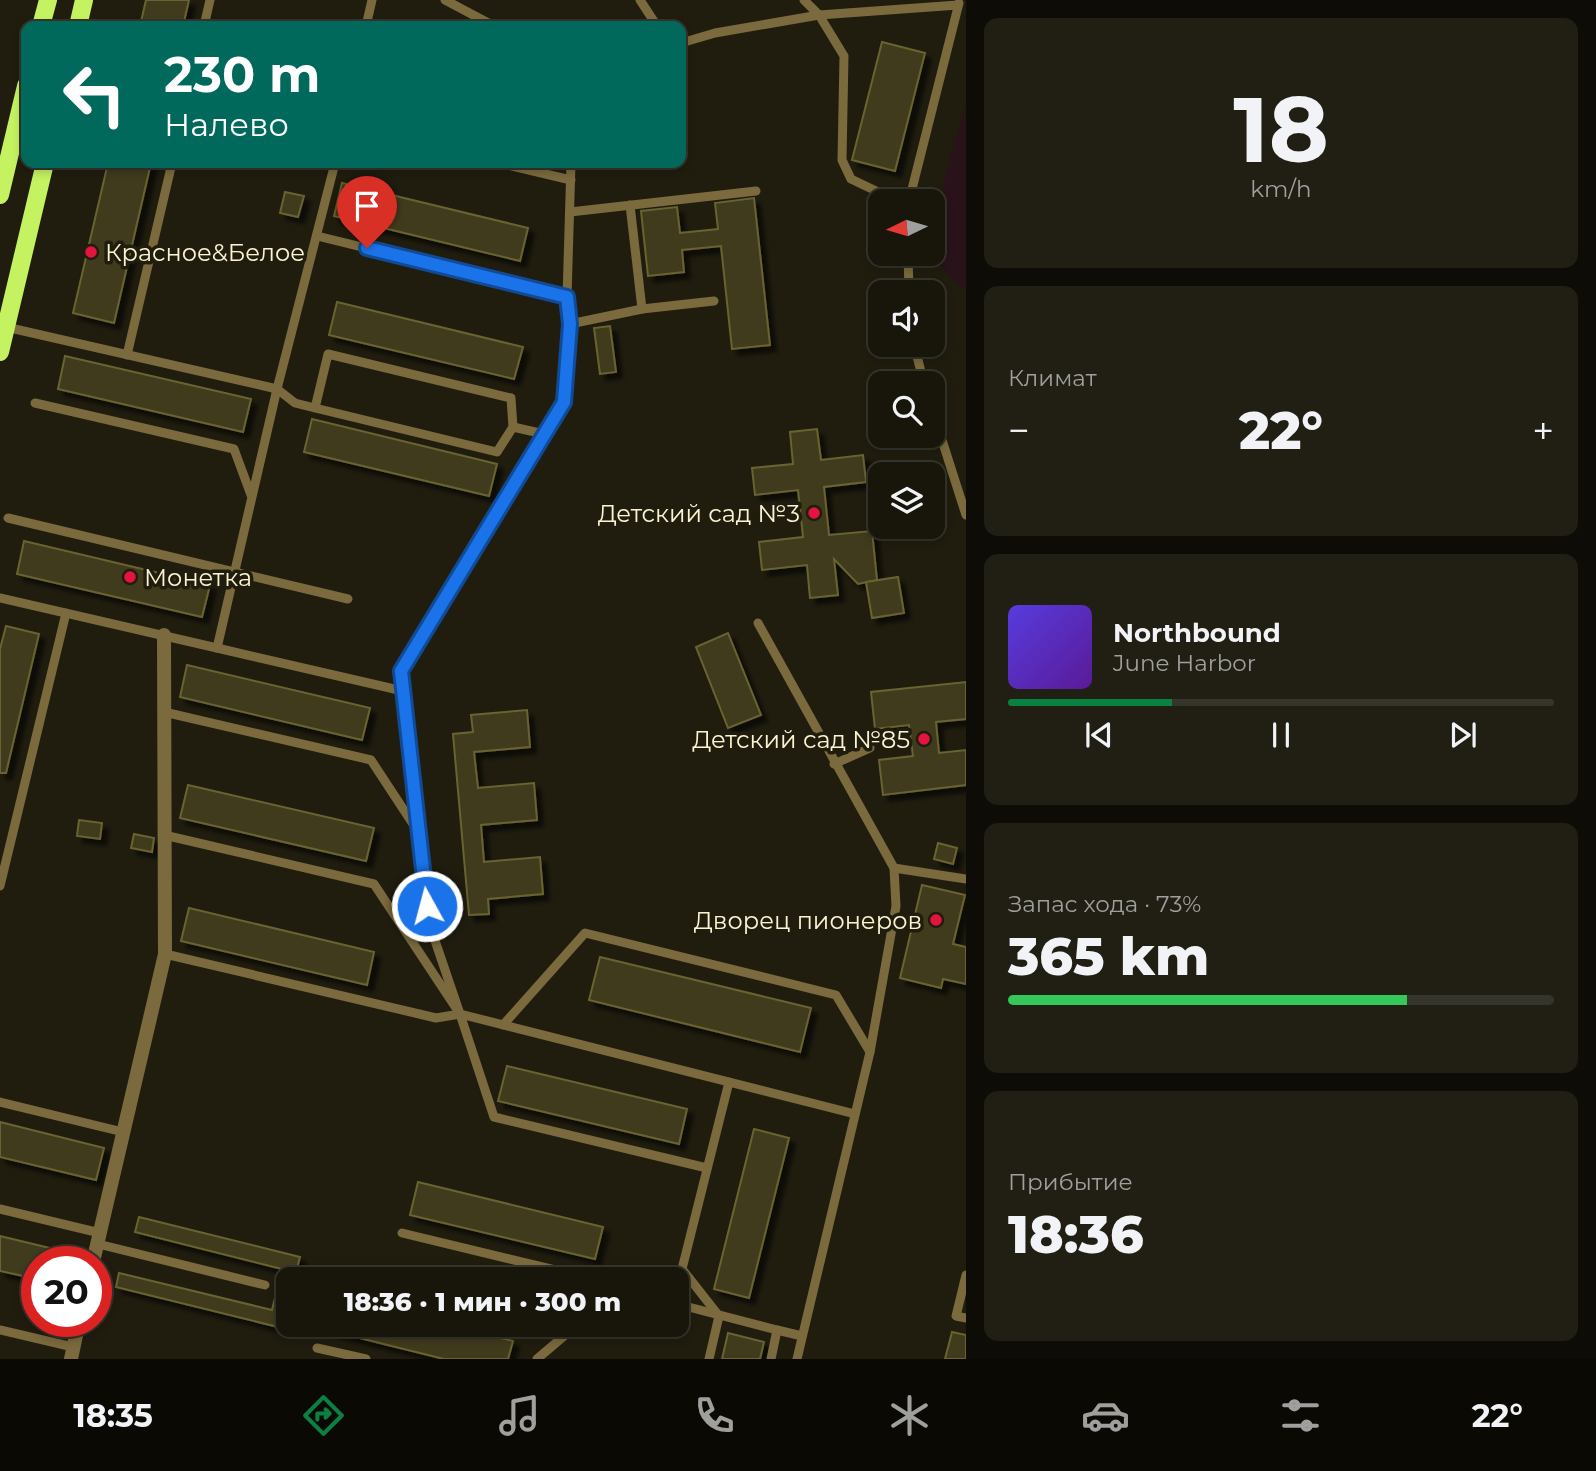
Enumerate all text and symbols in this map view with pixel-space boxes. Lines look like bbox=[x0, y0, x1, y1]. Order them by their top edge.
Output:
text: 230 m bbox=[164, 45, 320, 104]
icon: left bbox=[49, 49, 140, 140]
text: 18 bbox=[1233, 74, 1329, 185]
text: Налево bbox=[164, 105, 289, 144]
text: km/h bbox=[1250, 175, 1312, 203]
pin bbox=[337, 176, 397, 248]
icon: arrive bbox=[348, 187, 386, 225]
north arrow bbox=[868, 189, 945, 266]
map controls bbox=[868, 189, 945, 539]
place label: Красное&Белое bbox=[105, 238, 305, 267]
marker: Красное&Белое bbox=[83, 244, 99, 260]
button: sound bbox=[868, 280, 945, 357]
text: Климат bbox=[1008, 364, 1097, 392]
button: search bbox=[868, 371, 945, 448]
text: 22° bbox=[1239, 399, 1323, 462]
text: − bbox=[1008, 407, 1030, 454]
text: + bbox=[1532, 407, 1554, 454]
button: layers bbox=[868, 462, 945, 539]
place label: Детский сад №3 bbox=[598, 499, 800, 528]
marker: Детский сад №3 bbox=[806, 505, 822, 521]
place label: Монетка bbox=[144, 563, 252, 592]
marker: Монетка bbox=[122, 569, 138, 585]
text: Northbound bbox=[1113, 617, 1281, 649]
text: June Harbor bbox=[1113, 649, 1256, 677]
icon: previous bbox=[1080, 716, 1118, 754]
icon: pause bbox=[1262, 716, 1300, 754]
icon: next bbox=[1444, 716, 1482, 754]
place label: Детский сад №85 bbox=[692, 725, 910, 754]
marker: Детский сад №85 bbox=[916, 731, 932, 747]
position arrow bbox=[390, 869, 464, 943]
text: Запас хода · 73% bbox=[1008, 890, 1201, 918]
place label: Дворец пионеров bbox=[694, 906, 922, 935]
marker: Дворец пионеров bbox=[928, 912, 944, 928]
text: 365 km bbox=[1008, 925, 1209, 988]
text: Прибытие bbox=[1008, 1168, 1133, 1196]
text: 18:36 bbox=[1008, 1203, 1144, 1266]
speed limit sign: 20 bbox=[21, 1246, 112, 1337]
text: 18:36 · 1 мин · 300 m bbox=[344, 1286, 621, 1318]
icon: directions bbox=[299, 1391, 348, 1440]
icon: music bbox=[495, 1391, 544, 1440]
icon: phone bbox=[690, 1391, 739, 1440]
icon: climate bbox=[885, 1391, 934, 1440]
icon: car bbox=[1081, 1391, 1130, 1440]
icon: filters bbox=[1276, 1391, 1325, 1440]
text: 18:35 bbox=[73, 1396, 153, 1435]
text: 22° bbox=[1472, 1396, 1523, 1435]

